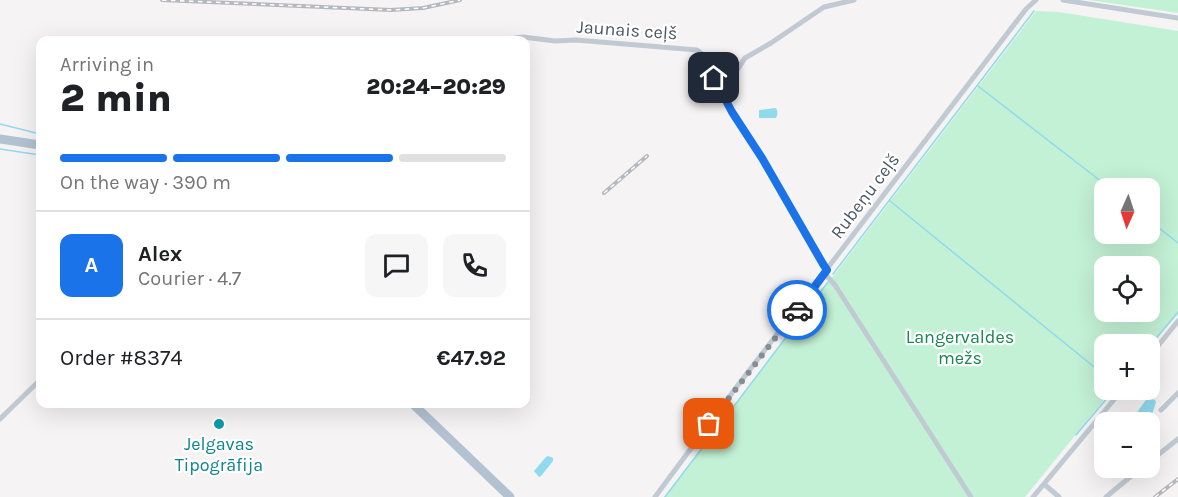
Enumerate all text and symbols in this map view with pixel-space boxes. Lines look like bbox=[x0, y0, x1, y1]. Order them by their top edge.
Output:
street label: Jaunais ceļš bbox=[576, 16, 678, 44]
pin bbox=[688, 52, 739, 103]
text: Arriving in bbox=[60, 53, 154, 76]
icon: home bbox=[697, 61, 730, 94]
text: 20:24–20:29 bbox=[366, 74, 506, 100]
text: 2 min bbox=[60, 75, 172, 121]
street label: Rubeņu ceļš bbox=[826, 149, 904, 243]
text: On the way · 390 m bbox=[60, 171, 231, 194]
north arrow bbox=[1094, 178, 1160, 244]
map controls bbox=[1094, 178, 1160, 478]
button: chat bbox=[365, 234, 428, 297]
button: phone bbox=[443, 234, 506, 297]
text: Alex bbox=[138, 241, 182, 267]
text: A bbox=[85, 252, 98, 278]
button: locate bbox=[1094, 256, 1160, 322]
text: Courier · 4.7 bbox=[138, 267, 241, 290]
courier bbox=[767, 280, 827, 340]
icon: car bbox=[781, 294, 814, 327]
park label: Langervaldes mežs bbox=[906, 326, 1014, 369]
button: + bbox=[1094, 334, 1160, 400]
text: Order #8374 bbox=[60, 345, 183, 371]
text: €47.92 bbox=[437, 345, 506, 371]
pin bbox=[683, 398, 734, 449]
icon: bag bbox=[692, 407, 725, 440]
button: − bbox=[1094, 412, 1160, 478]
marker: Jelgavas Tipogrāfija bbox=[212, 417, 226, 431]
place label: Jelgavas Tipogrāfija bbox=[175, 433, 263, 476]

